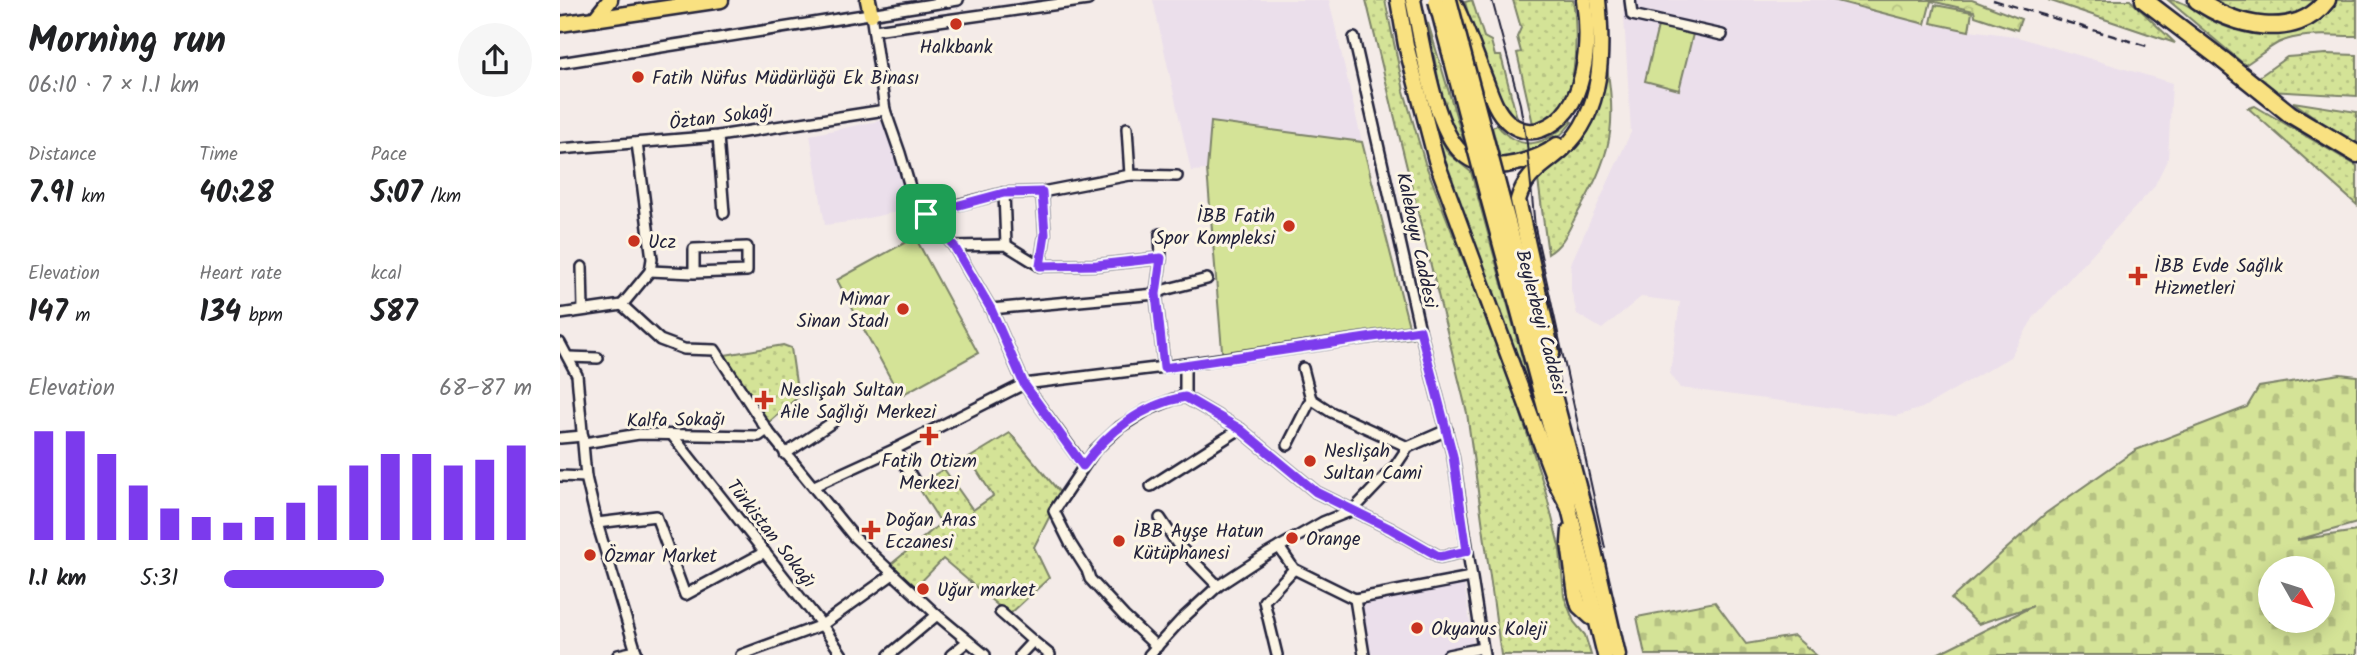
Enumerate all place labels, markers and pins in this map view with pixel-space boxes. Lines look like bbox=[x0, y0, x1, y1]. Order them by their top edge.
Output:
marker: Halkbank bbox=[948, 16, 964, 32]
place label: Halkbank bbox=[919, 33, 993, 63]
place label: Fatih Nüfus Müdürlüğü Ek Binası bbox=[652, 64, 919, 94]
marker: Fatih Nüfus Müdürlüğü Ek Binası bbox=[630, 69, 646, 85]
pin bbox=[896, 184, 956, 244]
place label: İBB Fatih Spor Kompleksi bbox=[1155, 202, 1276, 254]
marker: İBB Fatih Spor Kompleksi bbox=[1281, 218, 1297, 234]
place label: Ucz bbox=[648, 228, 676, 258]
marker: Ucz bbox=[626, 233, 642, 249]
place label: İBB Evde Sağlık Hizmetleri bbox=[2154, 252, 2283, 304]
marker: İBB Evde Sağlık Hizmetleri bbox=[2128, 266, 2148, 286]
place label: Mimar Sinan Stadı bbox=[797, 285, 891, 337]
marker: Mimar Sinan Stadı bbox=[895, 301, 911, 317]
place label: Neslişah Sultan Aile Sağlığı Merkezi bbox=[780, 376, 938, 428]
marker: Neslişah Sultan Aile Sağlığı Merkezi bbox=[754, 390, 774, 410]
marker: Fatih Otizm Merkezi bbox=[919, 426, 939, 446]
place label: Neslişah Sultan Cami bbox=[1324, 437, 1423, 489]
place label: Fatih Otizm Merkezi bbox=[881, 447, 977, 499]
marker: Neslişah Sultan Cami bbox=[1302, 453, 1318, 469]
place label: Doğan Aras Eczanesi bbox=[885, 506, 976, 558]
place label: İBB Ayşe Hatun Kütüphanesi bbox=[1133, 517, 1264, 569]
marker: Doğan Aras Eczanesi bbox=[863, 522, 879, 538]
place label: Orange bbox=[1306, 525, 1361, 555]
marker: Orange bbox=[1284, 530, 1300, 546]
marker: İBB Ayşe Hatun Kütüphanesi bbox=[1111, 533, 1127, 549]
place label: Özmar Market bbox=[604, 542, 718, 572]
marker: Özmar Market bbox=[582, 547, 598, 563]
place label: Uğur market bbox=[937, 576, 1036, 606]
marker: Uğur market bbox=[915, 581, 931, 597]
place label: Okyanus Koleji bbox=[1431, 615, 1548, 645]
marker: Okyanus Koleji bbox=[1409, 620, 1425, 636]

